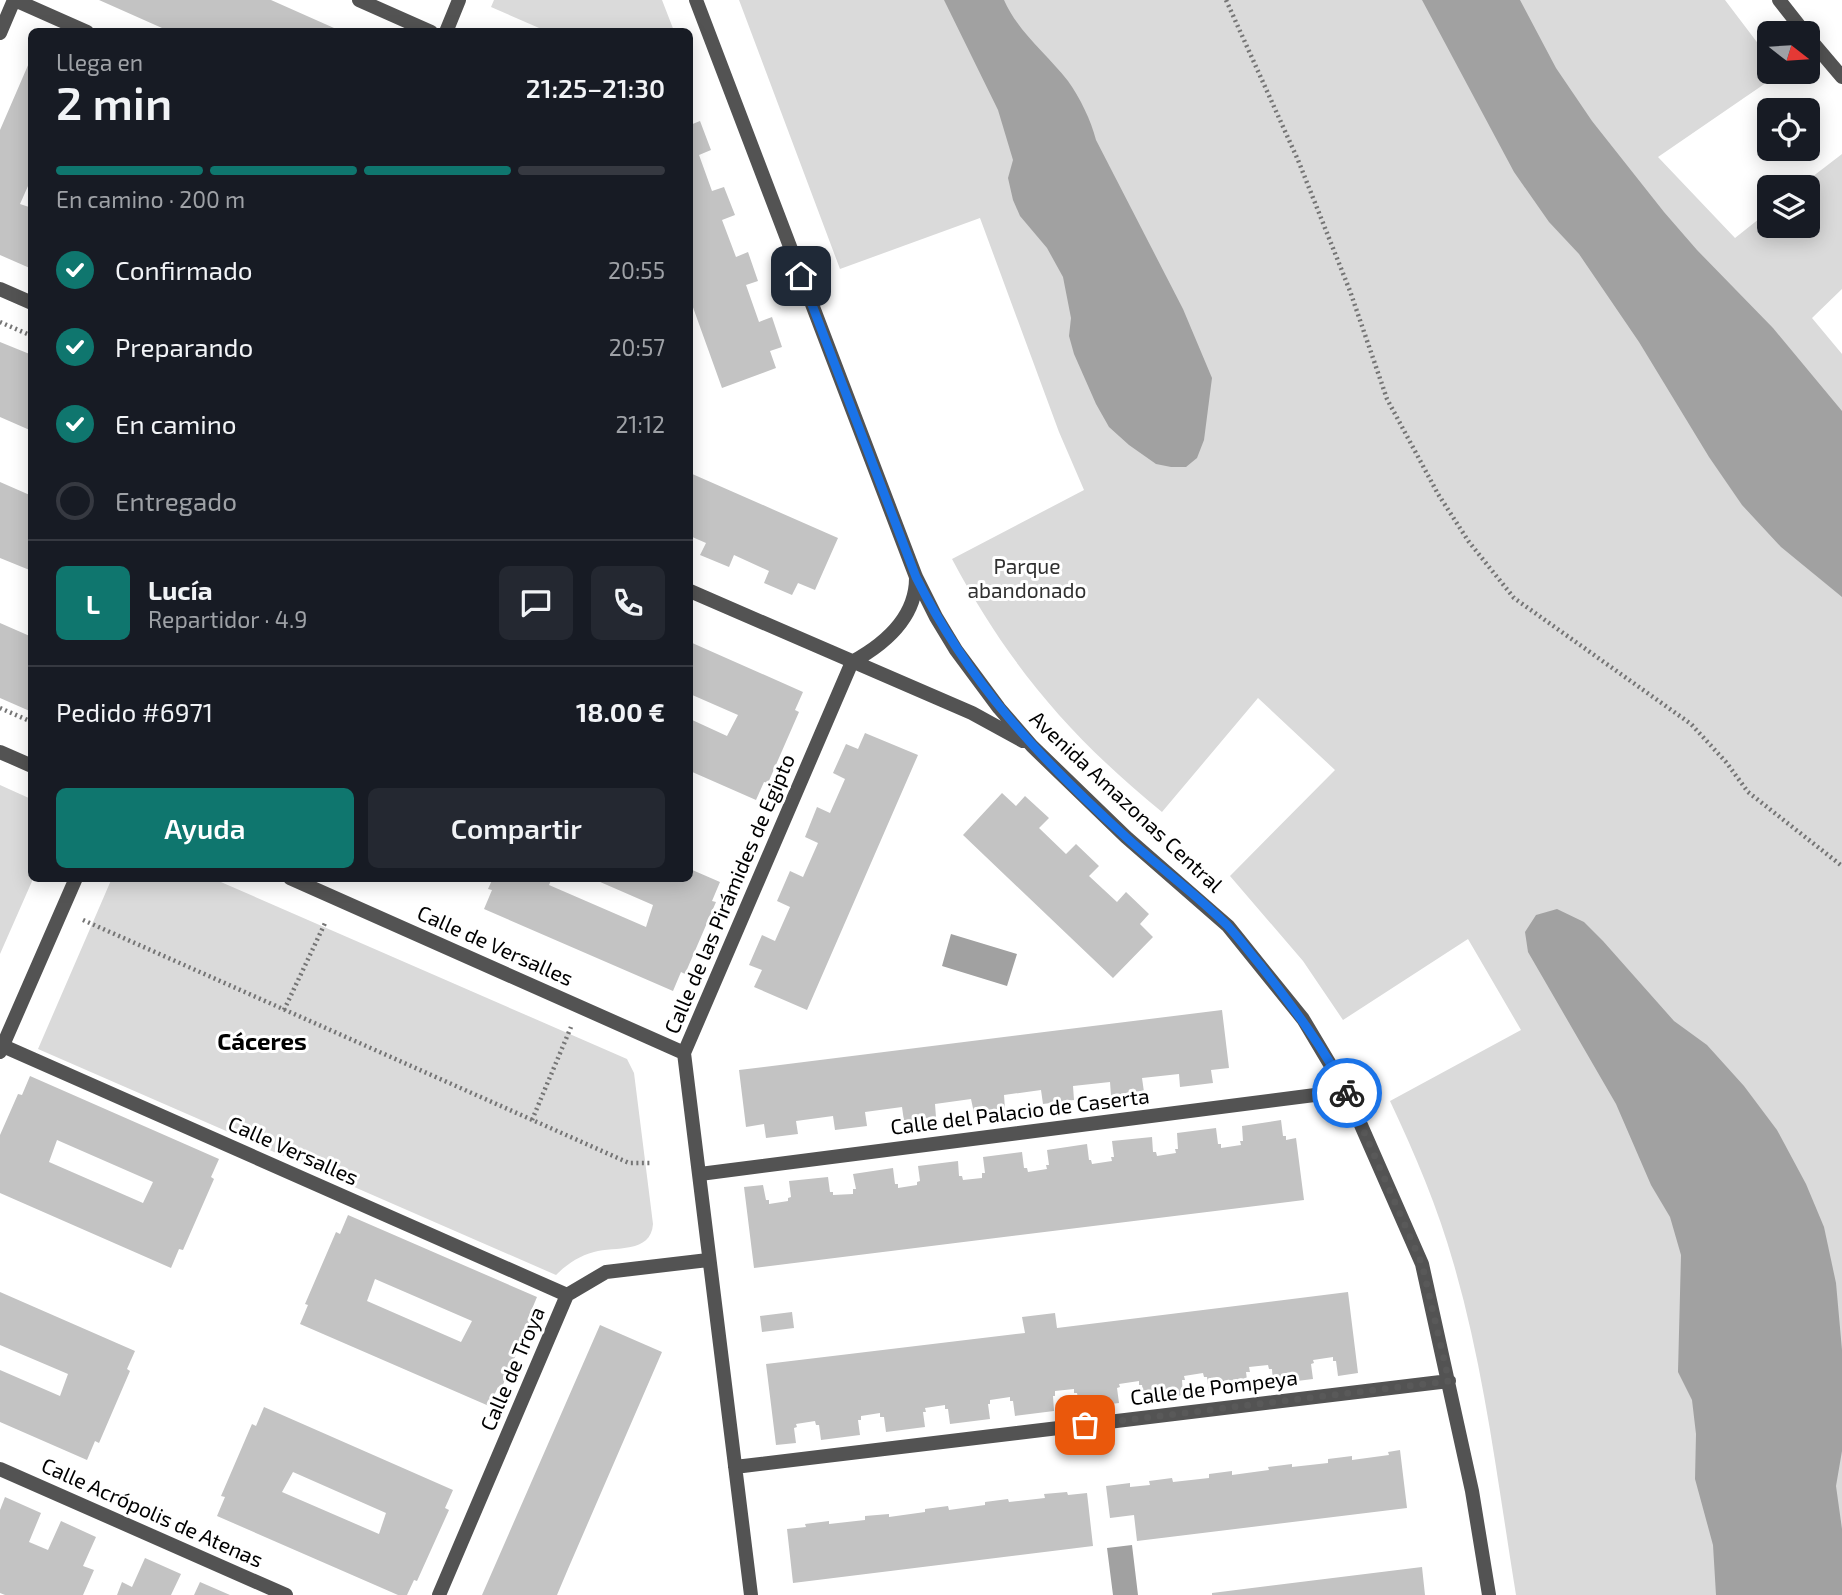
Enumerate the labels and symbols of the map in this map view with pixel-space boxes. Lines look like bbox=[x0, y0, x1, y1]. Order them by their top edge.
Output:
north arrow bbox=[1757, 21, 1820, 84]
pin bbox=[771, 246, 831, 306]
park label: Parque abandonado bbox=[968, 553, 1086, 602]
street label: Avenida Amazonas Central bbox=[1025, 705, 1229, 897]
street label: Calle de las Pirámides de Egipto bbox=[658, 750, 799, 1037]
street label: Calle de Versalles bbox=[414, 899, 577, 990]
district label: Cáceres bbox=[217, 1026, 307, 1055]
courier bbox=[1312, 1058, 1382, 1128]
street label: Calle del Palacio de Caserta bbox=[889, 1082, 1151, 1139]
street label: Calle Versalles bbox=[225, 1110, 363, 1189]
street label: Calle de Troya bbox=[474, 1303, 549, 1434]
street label: Calle de Pompeya bbox=[1129, 1364, 1299, 1409]
pin bbox=[1055, 1395, 1115, 1455]
street label: Calle Acrópolis de Atenas bbox=[38, 1451, 267, 1572]

